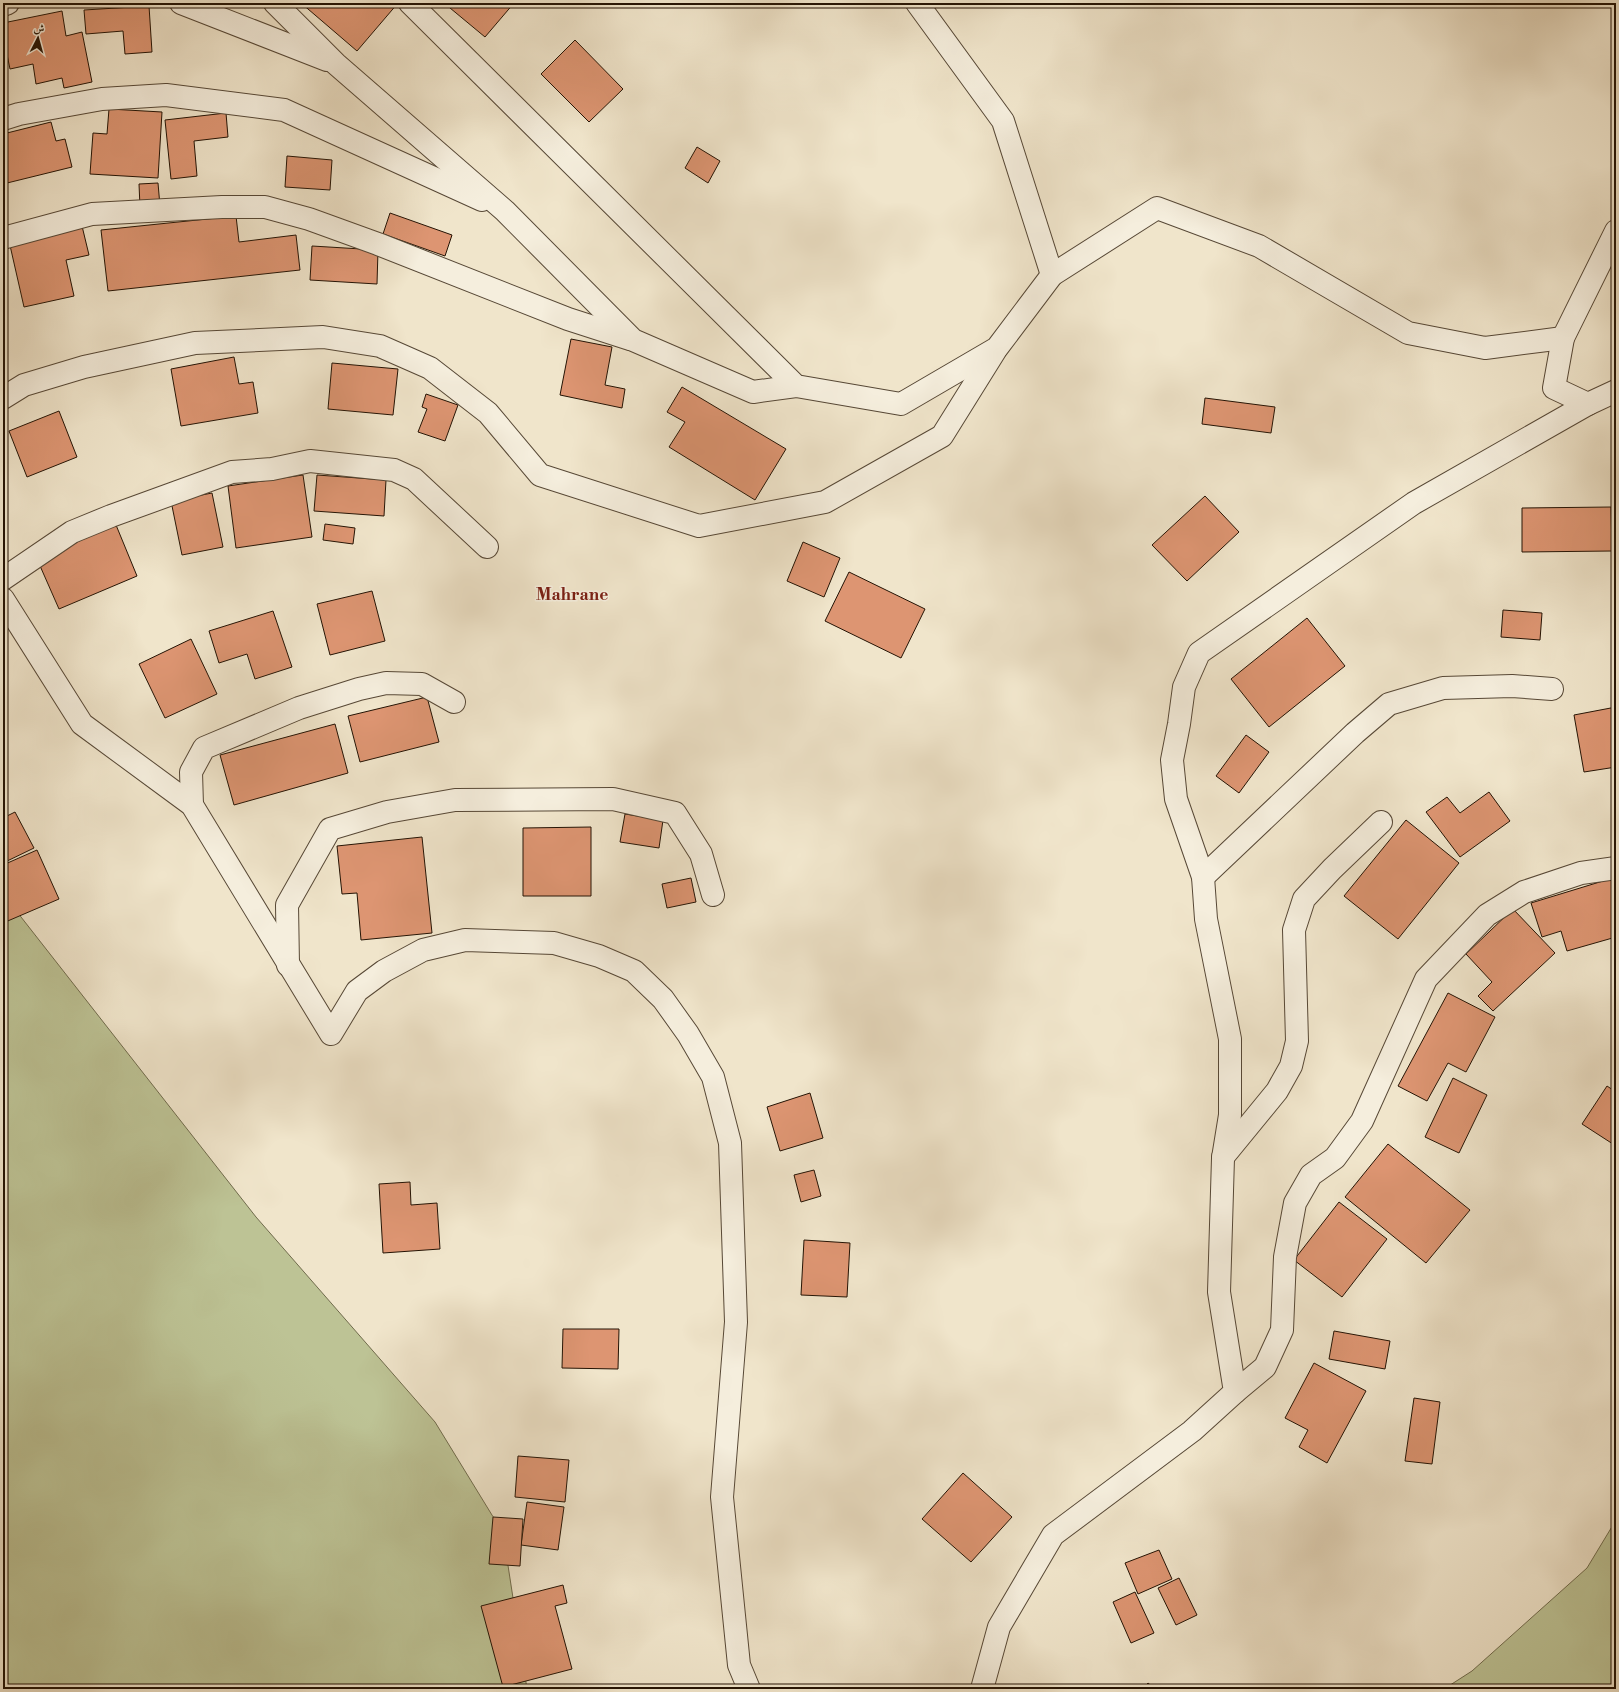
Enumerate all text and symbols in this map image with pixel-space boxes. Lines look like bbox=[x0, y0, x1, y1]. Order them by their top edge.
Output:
north arrow bbox=[18, 18, 58, 58]
text: ش bbox=[33, 22, 45, 37]
district label: Mahrane bbox=[536, 584, 608, 606]

